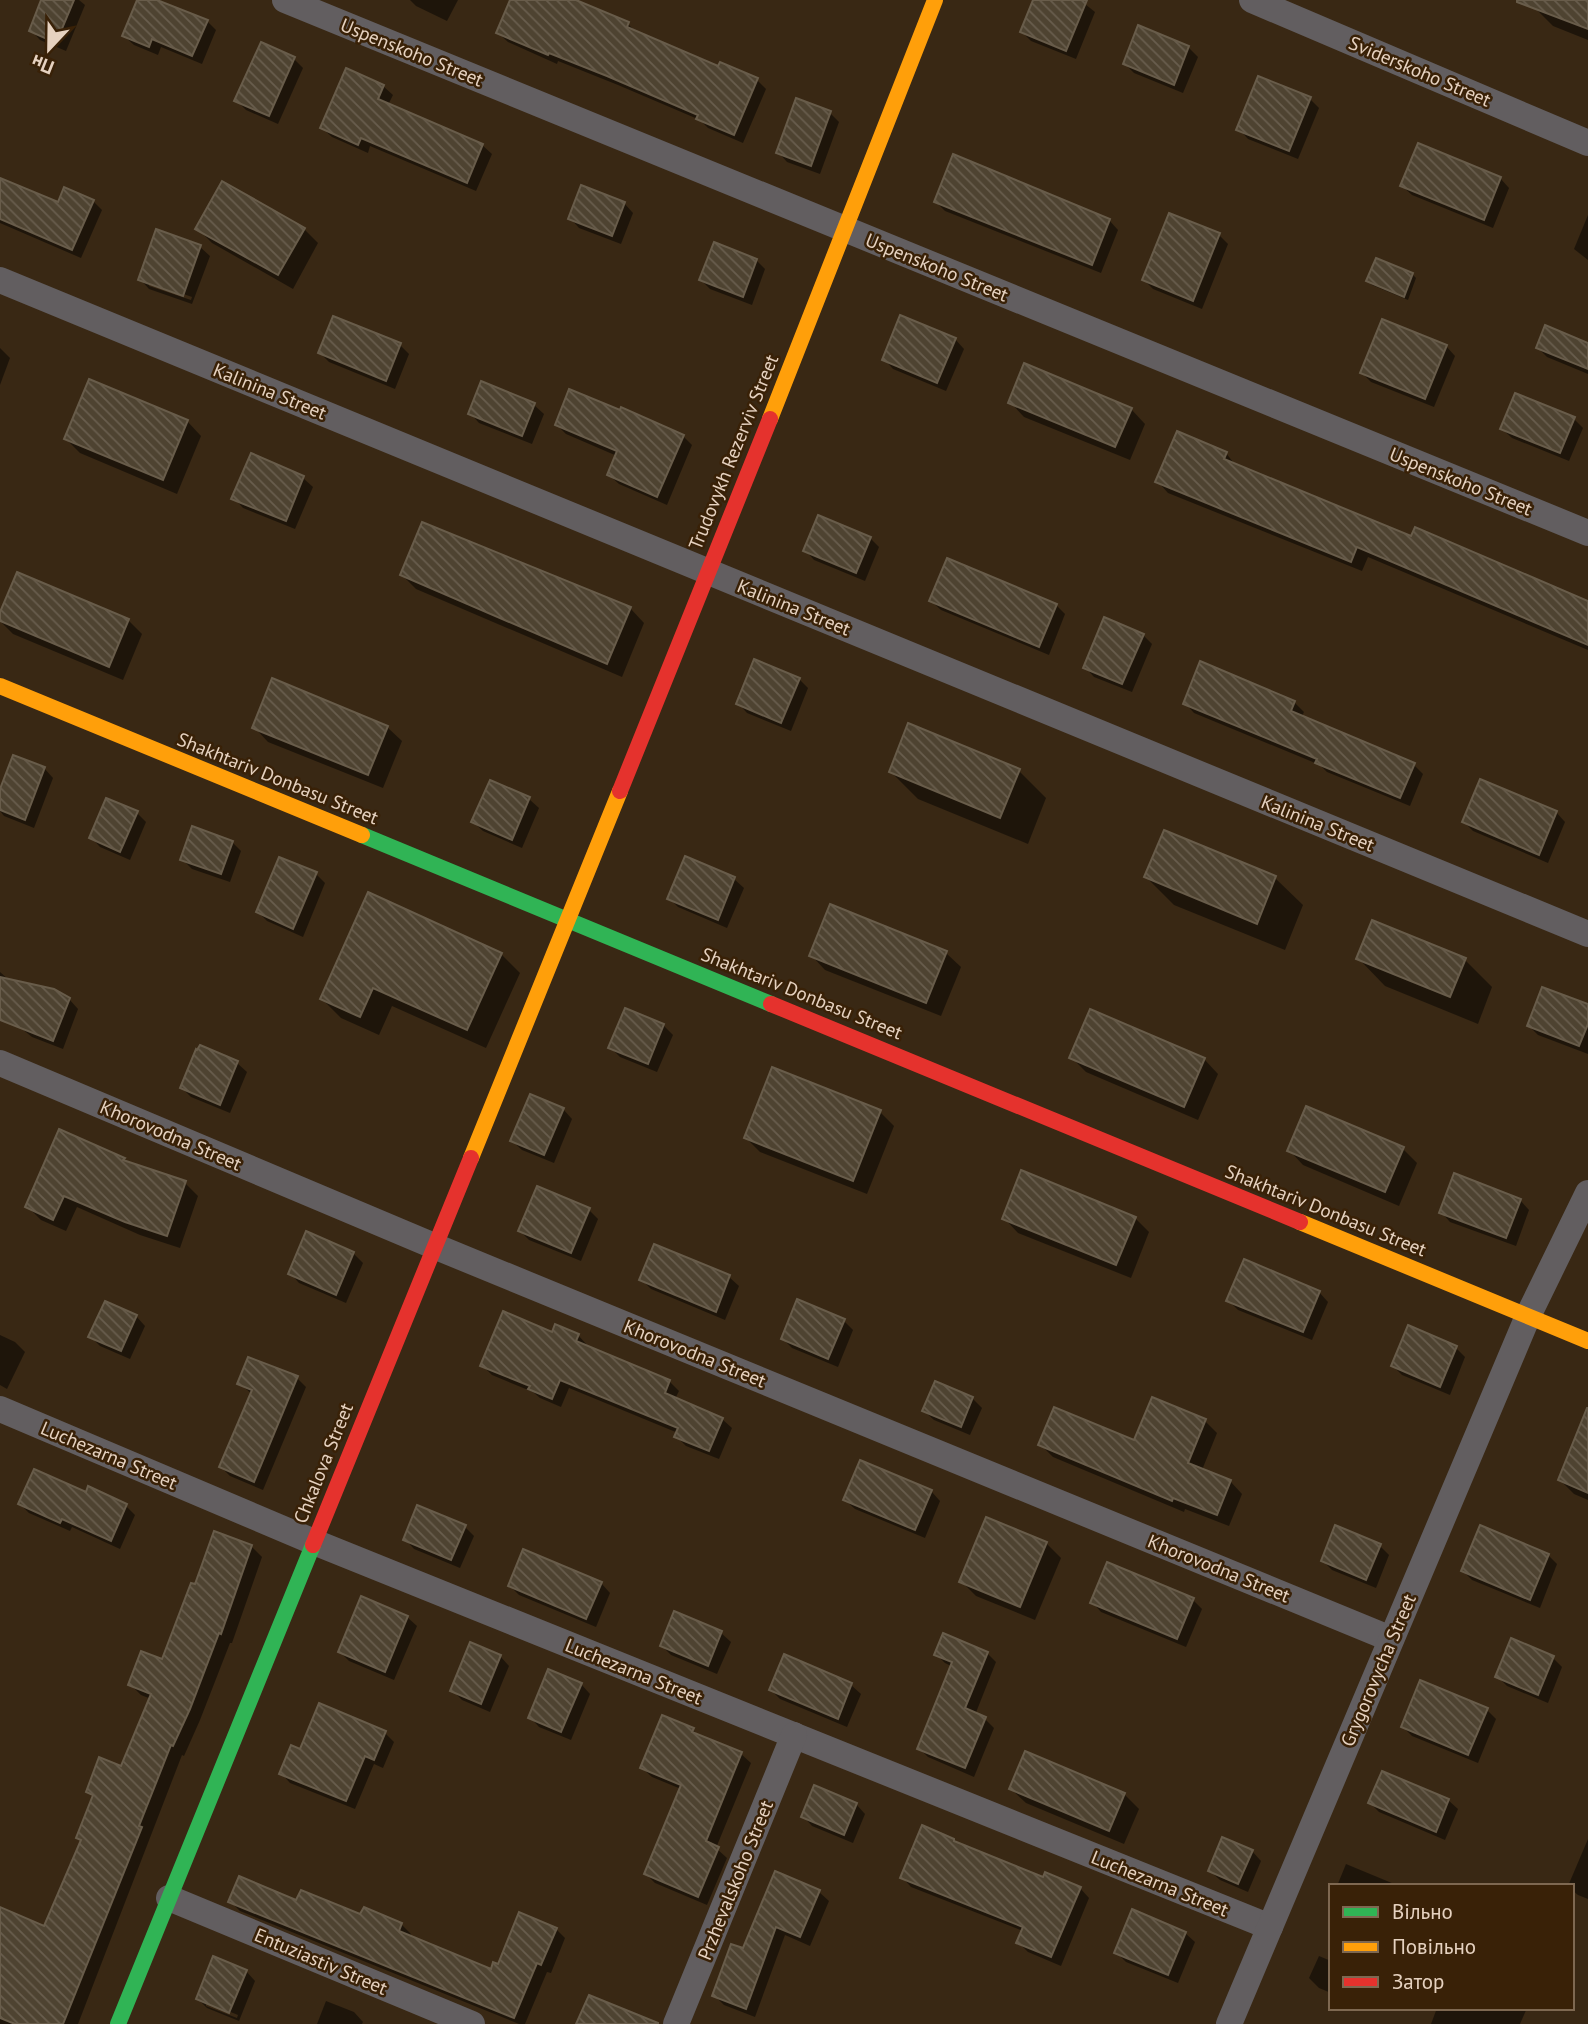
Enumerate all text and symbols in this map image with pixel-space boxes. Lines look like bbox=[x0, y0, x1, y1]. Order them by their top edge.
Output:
street label: Uspenskoho Street bbox=[337, 12, 487, 92]
north arrow bbox=[14, 14, 84, 84]
street label: Sviderskoho Street bbox=[1345, 30, 1495, 112]
text: Пн bbox=[28, 49, 57, 80]
street label: Uspenskoho Street bbox=[862, 227, 1012, 307]
street label: Trudovykh Rezerviv Street bbox=[683, 350, 783, 553]
street label: Kalinina Street bbox=[210, 357, 331, 425]
street label: Uspenskoho Street bbox=[1386, 441, 1536, 521]
street label: Kalinina Street bbox=[734, 573, 855, 641]
street label: Shakhtariv Donbasu Street bbox=[174, 727, 383, 830]
street label: Kalinina Street bbox=[1258, 789, 1379, 857]
street label: Shakhtariv Donbasu Street bbox=[698, 942, 907, 1045]
street label: Khorovodna Street bbox=[97, 1094, 246, 1176]
street label: Shakhtariv Donbasu Street bbox=[1222, 1159, 1431, 1262]
street label: Khorovodna Street bbox=[620, 1314, 770, 1393]
street label: Chkalova Street bbox=[288, 1399, 358, 1527]
street label: Luchezarna Street bbox=[37, 1415, 181, 1495]
street label: Khorovodna Street bbox=[1144, 1529, 1294, 1608]
street label: Grygorovycha Street bbox=[1335, 1590, 1421, 1750]
street label: Luchezarna Street bbox=[562, 1633, 707, 1710]
street label: Przhevalskoho Street bbox=[692, 1796, 778, 1963]
street label: Luchezarna Street bbox=[1088, 1845, 1233, 1922]
legend bbox=[1329, 1884, 1574, 2010]
text: Вільно bbox=[1392, 1898, 1453, 1925]
street label: Entuziastiv Street bbox=[251, 1922, 392, 2000]
text: Повільно bbox=[1392, 1933, 1476, 1960]
text: Затор bbox=[1392, 1968, 1444, 1995]

